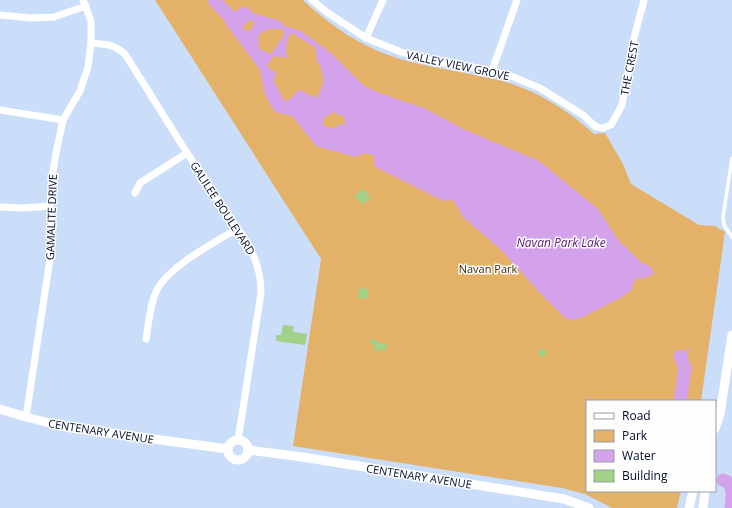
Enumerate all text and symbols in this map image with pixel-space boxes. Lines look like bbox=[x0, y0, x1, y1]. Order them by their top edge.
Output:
street label: THE CREST bbox=[616, 40, 642, 96]
street label: VALLEY VIEW GROVE bbox=[405, 47, 511, 83]
street label: GALILEE BOULEVARD bbox=[187, 158, 259, 258]
street label: GAMALITE DRIVE bbox=[42, 174, 60, 260]
water label: Navan Park Lake bbox=[516, 234, 606, 251]
park label: Navan Park bbox=[459, 261, 518, 276]
legend bbox=[586, 400, 716, 492]
text: Road bbox=[622, 407, 651, 424]
street label: CENTENARY AVENUE bbox=[47, 415, 155, 447]
text: Park bbox=[622, 427, 648, 444]
text: Water bbox=[622, 447, 656, 464]
street label: CENTENARY AVENUE bbox=[365, 460, 473, 492]
text: Building bbox=[622, 467, 668, 484]

